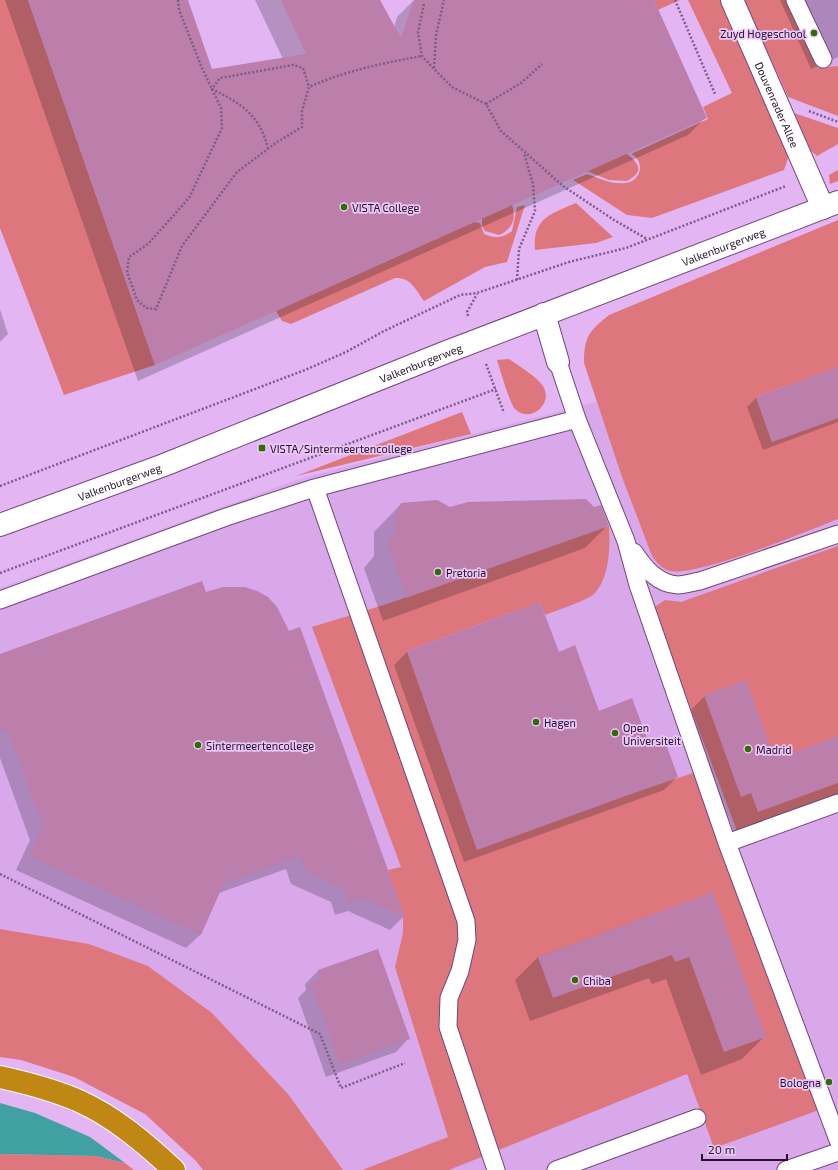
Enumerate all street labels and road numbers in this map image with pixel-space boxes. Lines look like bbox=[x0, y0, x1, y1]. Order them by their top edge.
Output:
street label: Douvenrader Allee bbox=[753, 60, 802, 149]
street label: Valkenburgerweg bbox=[680, 224, 766, 268]
street label: Valkenburgerweg bbox=[377, 340, 464, 385]
street label: Valkenburgerweg bbox=[76, 460, 163, 503]

